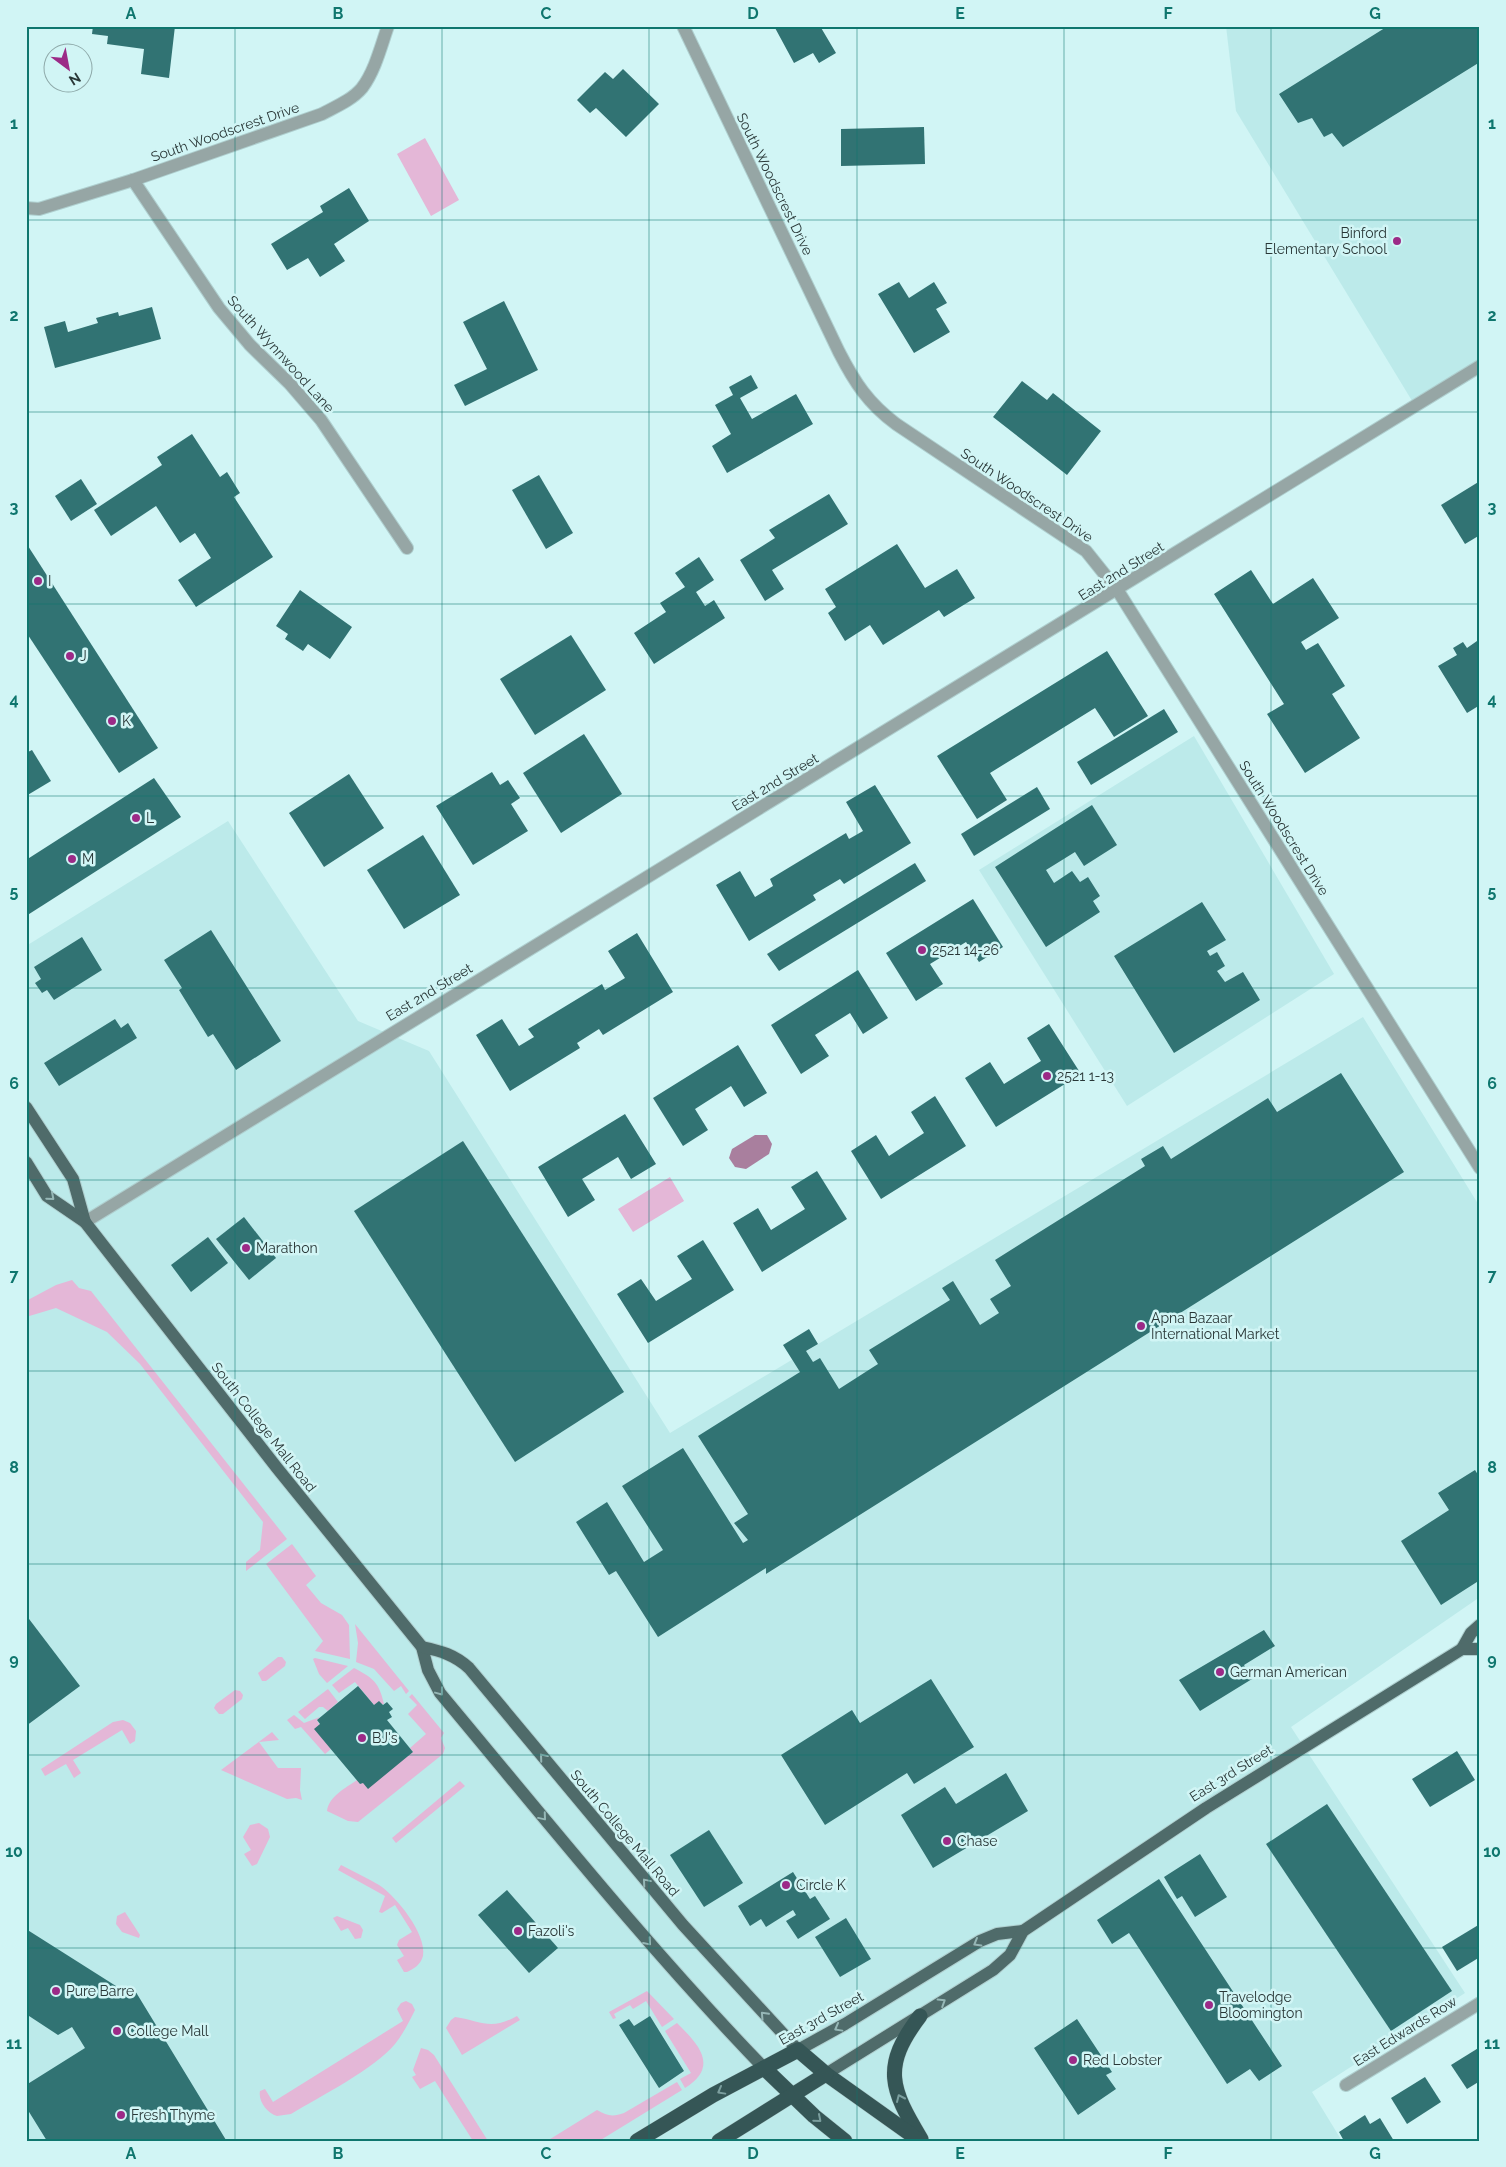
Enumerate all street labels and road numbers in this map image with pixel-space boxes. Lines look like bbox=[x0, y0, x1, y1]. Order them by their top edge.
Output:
street label: South Woodscrest Drive bbox=[149, 99, 301, 165]
street label: South Woodscrest Drive bbox=[734, 110, 816, 258]
street label: South Wynnwood Lane bbox=[224, 292, 338, 416]
street label: South Woodscrest Drive bbox=[958, 445, 1096, 545]
street label: East 2nd Street bbox=[1075, 538, 1167, 604]
street label: East 2nd Street bbox=[729, 750, 821, 814]
street label: South Woodscrest Drive bbox=[1236, 758, 1332, 898]
street label: East 2nd Street bbox=[383, 960, 475, 1024]
street label: South College Mall Road bbox=[208, 1359, 320, 1495]
street label: East 3rd Street bbox=[1187, 1741, 1276, 1805]
street label: South College Mall Road bbox=[567, 1767, 683, 1899]
street label: East 3rd Street bbox=[776, 1988, 866, 2048]
street label: East Edwards Row bbox=[1350, 1992, 1460, 2069]

